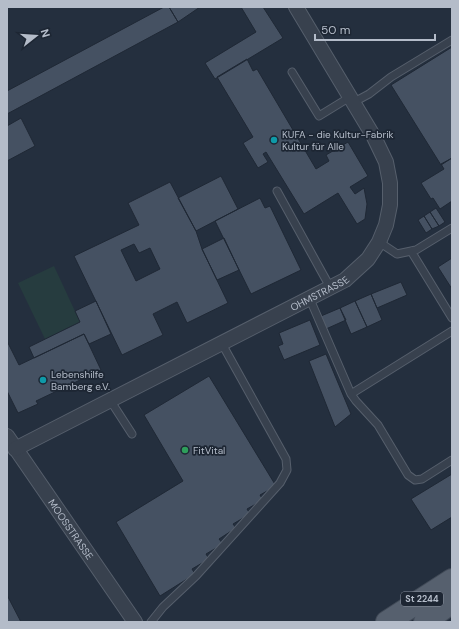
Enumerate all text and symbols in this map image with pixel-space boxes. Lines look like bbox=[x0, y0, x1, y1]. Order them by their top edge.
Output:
north arrow bbox=[16, 16, 56, 56]
scale bar bbox=[315, 16, 435, 42]
text: 50 m bbox=[321, 22, 350, 38]
text: N bbox=[38, 27, 53, 39]
place label: KUFA - die Kultur-Fabrik Kultur für Alle bbox=[282, 128, 394, 153]
marker: KUFA - die Kultur-Fabrik Kultur für Alle bbox=[269, 135, 279, 145]
street label: OHMSTRASSE bbox=[288, 273, 352, 314]
place label: Lebenshilfe Bamberg e.V. bbox=[51, 368, 110, 393]
marker: Lebenshilfe Bamberg e.V. bbox=[38, 375, 48, 385]
place label: FitVital bbox=[193, 444, 225, 457]
marker: FitVital bbox=[180, 445, 190, 455]
street label: MOOSSTRASSE bbox=[46, 496, 97, 562]
road number: St 2244 bbox=[401, 592, 443, 606]

